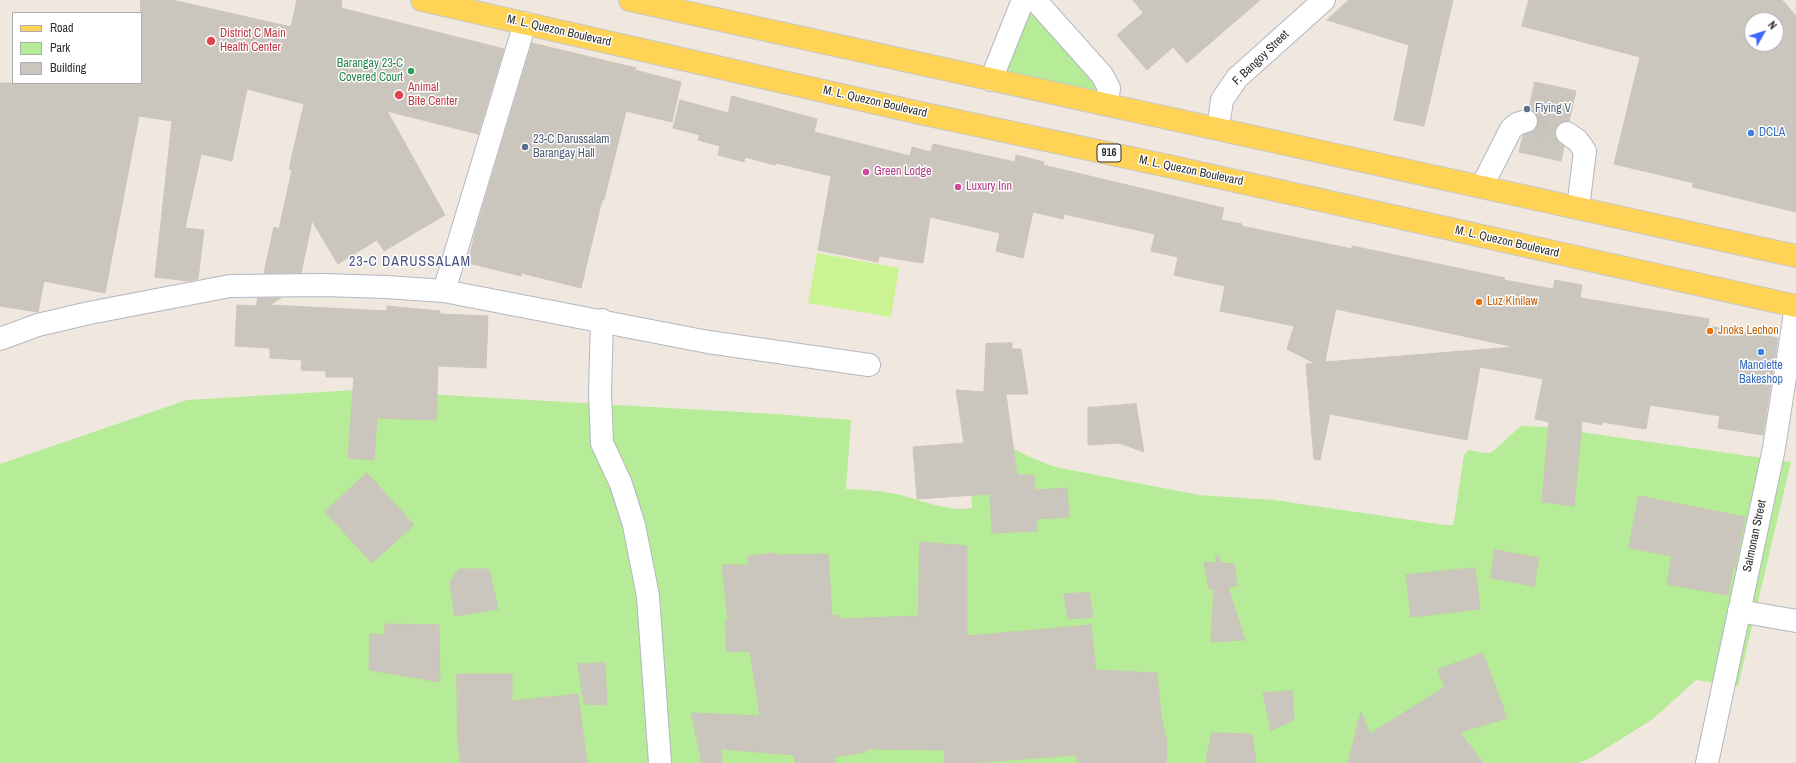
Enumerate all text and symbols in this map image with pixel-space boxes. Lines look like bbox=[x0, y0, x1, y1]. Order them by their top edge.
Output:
legend bbox=[12, 12, 142, 84]
street label: M. L. Quezon Boulevard bbox=[506, 12, 612, 50]
north arrow bbox=[1744, 12, 1784, 52]
text: N bbox=[1765, 18, 1780, 32]
text: Road bbox=[50, 20, 74, 36]
place label: District C Main Health Center bbox=[220, 27, 286, 55]
street label: F. Bangoy Street bbox=[1230, 28, 1292, 88]
marker: District C Main Health Center bbox=[205, 35, 217, 47]
text: Park bbox=[50, 40, 70, 56]
place label: Barangay 23-C Covered Court bbox=[337, 57, 403, 85]
text: Building bbox=[50, 60, 86, 76]
marker: Barangay 23-C Covered Court bbox=[406, 66, 416, 76]
place label: Animal Bite Center bbox=[408, 81, 458, 109]
street label: M. L. Quezon Boulevard bbox=[822, 83, 928, 121]
marker: Animal Bite Center bbox=[393, 89, 405, 101]
place label: Flying V bbox=[1535, 102, 1571, 116]
marker: Flying V bbox=[1522, 104, 1532, 114]
place label: DCLA bbox=[1759, 126, 1785, 140]
marker: DCLA bbox=[1746, 128, 1756, 138]
place label: 23-C Darussalam Barangay Hall bbox=[533, 133, 610, 161]
marker: 23-C Darussalam Barangay Hall bbox=[520, 142, 530, 152]
road number: 916 bbox=[1097, 144, 1121, 162]
street label: M. L. Quezon Boulevard bbox=[1138, 153, 1244, 189]
place label: Green Lodge bbox=[874, 165, 931, 179]
marker: Green Lodge bbox=[861, 167, 871, 177]
place label: Luxury Inn bbox=[966, 180, 1012, 194]
marker: Luxury Inn bbox=[953, 182, 963, 192]
street label: M. L. Quezon Boulevard bbox=[1454, 223, 1560, 261]
district label: 23-C DARUSSALAM bbox=[349, 254, 471, 270]
place label: Luz Kinilaw bbox=[1487, 295, 1538, 309]
marker: Luz Kinilaw bbox=[1474, 297, 1484, 307]
place label: Jnoks Lechon bbox=[1718, 324, 1779, 338]
marker: Jnoks Lechon bbox=[1705, 326, 1715, 336]
marker: Manolette Bakeshop bbox=[1756, 347, 1766, 357]
place label: Manolette Bakeshop bbox=[1739, 359, 1783, 387]
street label: Salmonan Street bbox=[1740, 499, 1770, 573]

